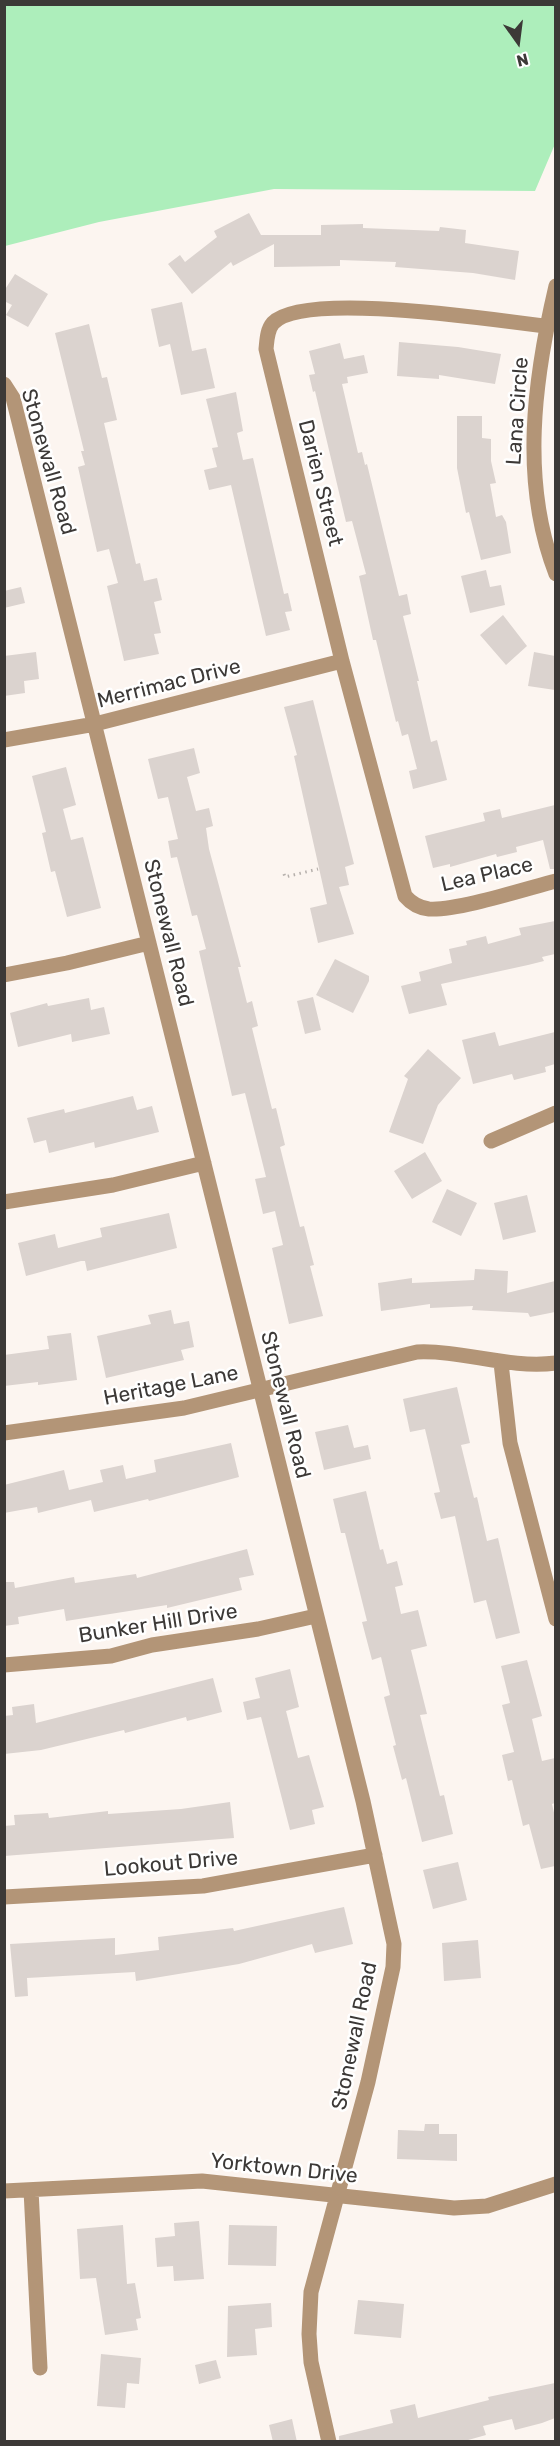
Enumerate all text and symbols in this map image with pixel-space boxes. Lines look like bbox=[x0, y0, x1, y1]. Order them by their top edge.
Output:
north arrow bbox=[488, 12, 548, 72]
text: N bbox=[515, 49, 530, 71]
street label: Lana Circle bbox=[502, 356, 534, 466]
street label: Stonewall Road bbox=[15, 386, 81, 538]
street label: Darien Street bbox=[292, 417, 348, 549]
street label: Merrimac Drive bbox=[95, 654, 243, 714]
street label: Lea Place bbox=[439, 852, 535, 898]
street label: Stonewall Road bbox=[138, 857, 198, 1009]
street label: Stonewall Road bbox=[255, 1329, 315, 1481]
street label: Heritage Lane bbox=[101, 1361, 241, 1411]
street label: Bunker Hill Drive bbox=[77, 1599, 239, 1649]
street label: Lookout Drive bbox=[103, 1846, 239, 1882]
street label: Stonewall Road bbox=[327, 1960, 383, 2112]
street label: Yorktown Drive bbox=[209, 2149, 359, 2189]

